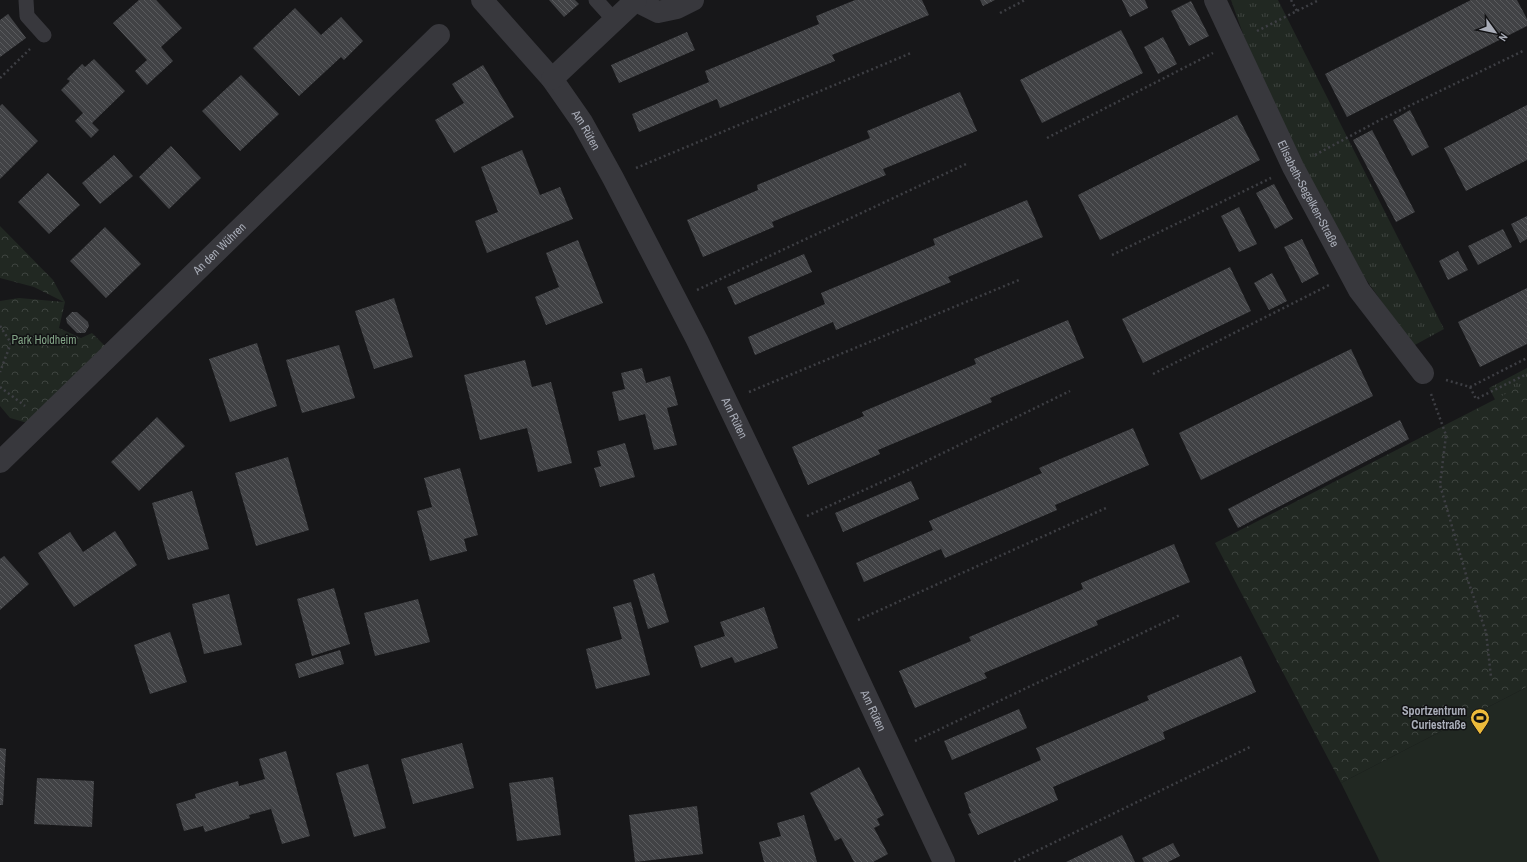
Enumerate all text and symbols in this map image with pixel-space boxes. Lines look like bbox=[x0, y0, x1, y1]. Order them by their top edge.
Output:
north arrow bbox=[1475, 12, 1515, 52]
text: N bbox=[1496, 31, 1511, 44]
street label: Am Rüten bbox=[567, 106, 604, 153]
street label: Elisabeth-Segelken-Straße bbox=[1274, 138, 1343, 250]
street label: An den Wühren bbox=[189, 219, 249, 279]
park label: Park Holdheim bbox=[11, 332, 77, 348]
street label: Am Rüten bbox=[717, 394, 751, 441]
street label: Am Rüten bbox=[856, 687, 890, 734]
place label: Sportzentrum Curiestraße bbox=[1402, 703, 1467, 733]
sports icon: Sportzentrum Curiestraße bbox=[1469, 707, 1491, 735]

